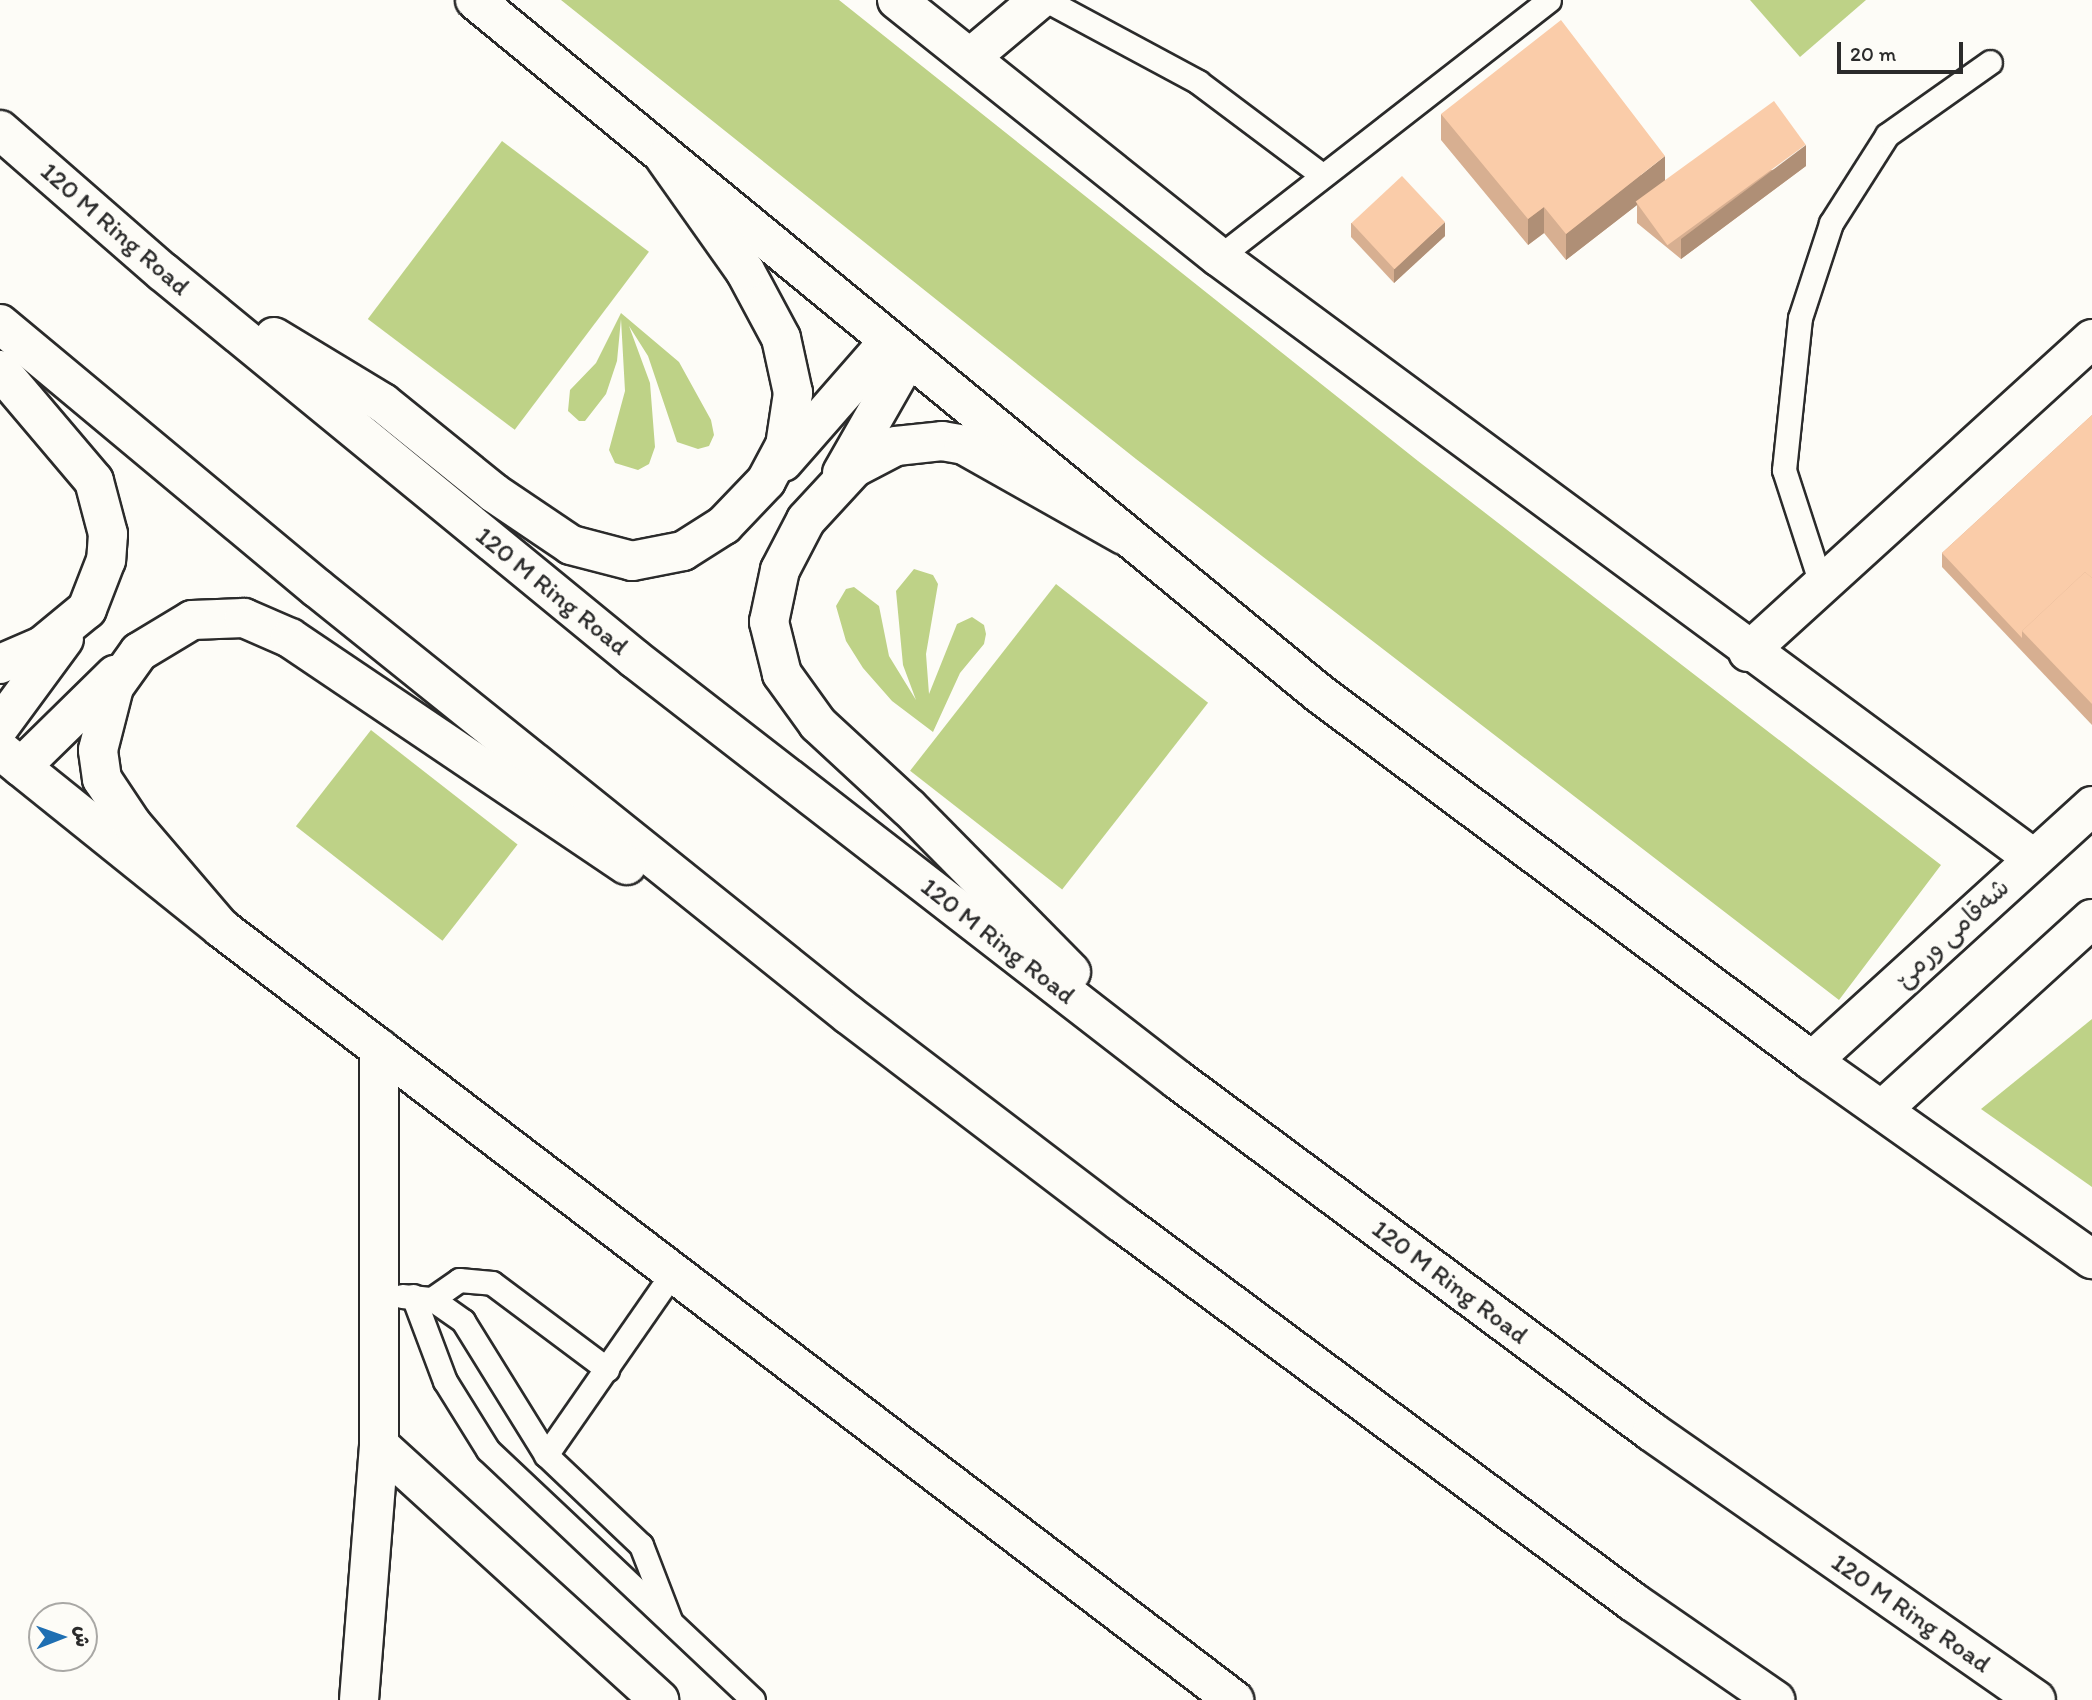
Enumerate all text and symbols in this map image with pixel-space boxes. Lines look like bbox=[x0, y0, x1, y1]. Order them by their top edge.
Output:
scale bar bbox=[1840, 28, 1966, 72]
text: 20 m bbox=[1850, 41, 1896, 66]
street label: 120 M Ring Road bbox=[35, 156, 195, 302]
street label: 120 M Ring Road bbox=[470, 520, 634, 662]
street label: 120 M Ring Road bbox=[915, 871, 1081, 1011]
street label: شەقامی ورمێ bbox=[1888, 872, 2016, 994]
street label: 120 M Ring Road bbox=[1366, 1214, 1534, 1350]
street label: 120 M Ring Road bbox=[1826, 1547, 1996, 1679]
north arrow bbox=[28, 1602, 98, 1672]
text: ش bbox=[71, 1626, 94, 1647]

